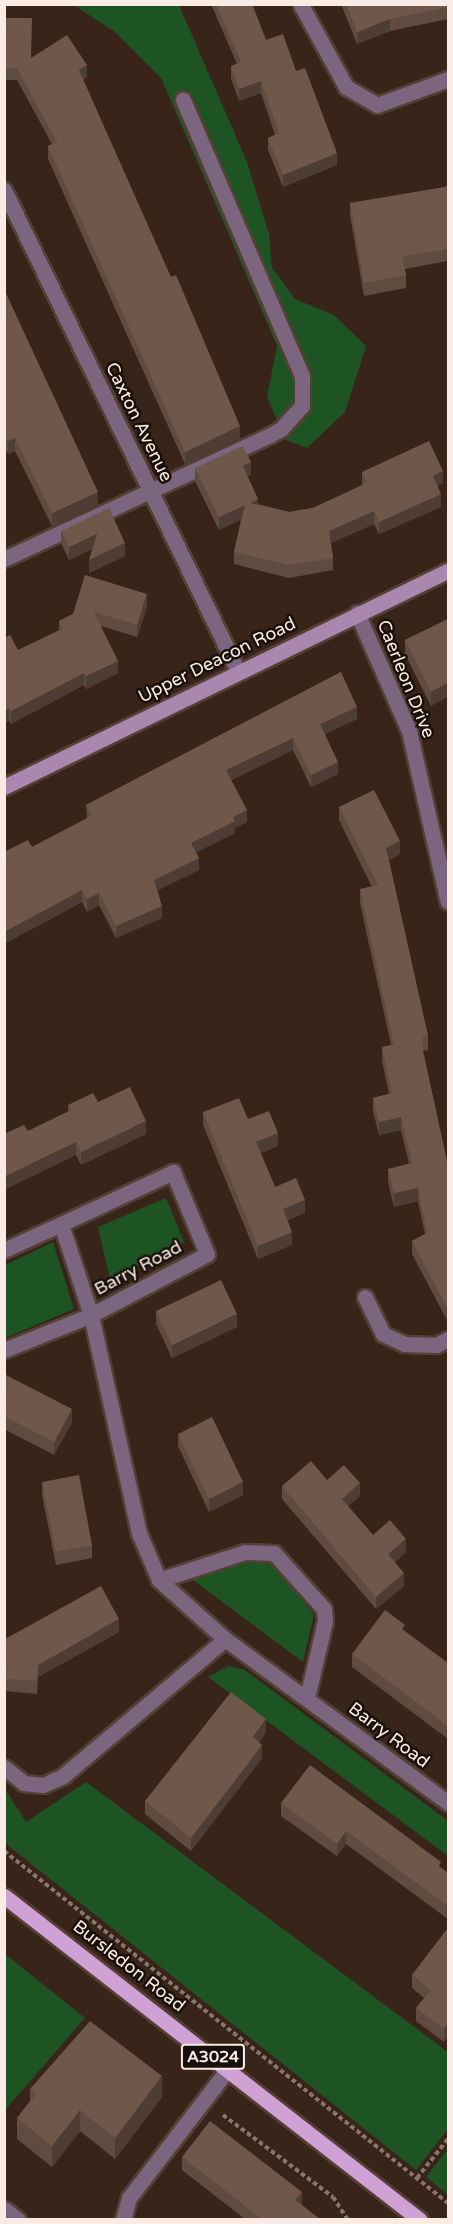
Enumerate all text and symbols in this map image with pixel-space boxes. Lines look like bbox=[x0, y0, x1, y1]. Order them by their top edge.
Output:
street label: Caxton Avenue bbox=[101, 359, 177, 485]
street label: Upper Deacon Road bbox=[135, 612, 299, 708]
street label: Caerleon Drive bbox=[373, 617, 439, 741]
street label: Barry Road bbox=[91, 1236, 185, 1300]
street label: Barry Road bbox=[344, 1698, 434, 1772]
street label: Bursledon Road bbox=[68, 1915, 190, 2017]
road number: A3024 bbox=[180, 2044, 246, 2070]

